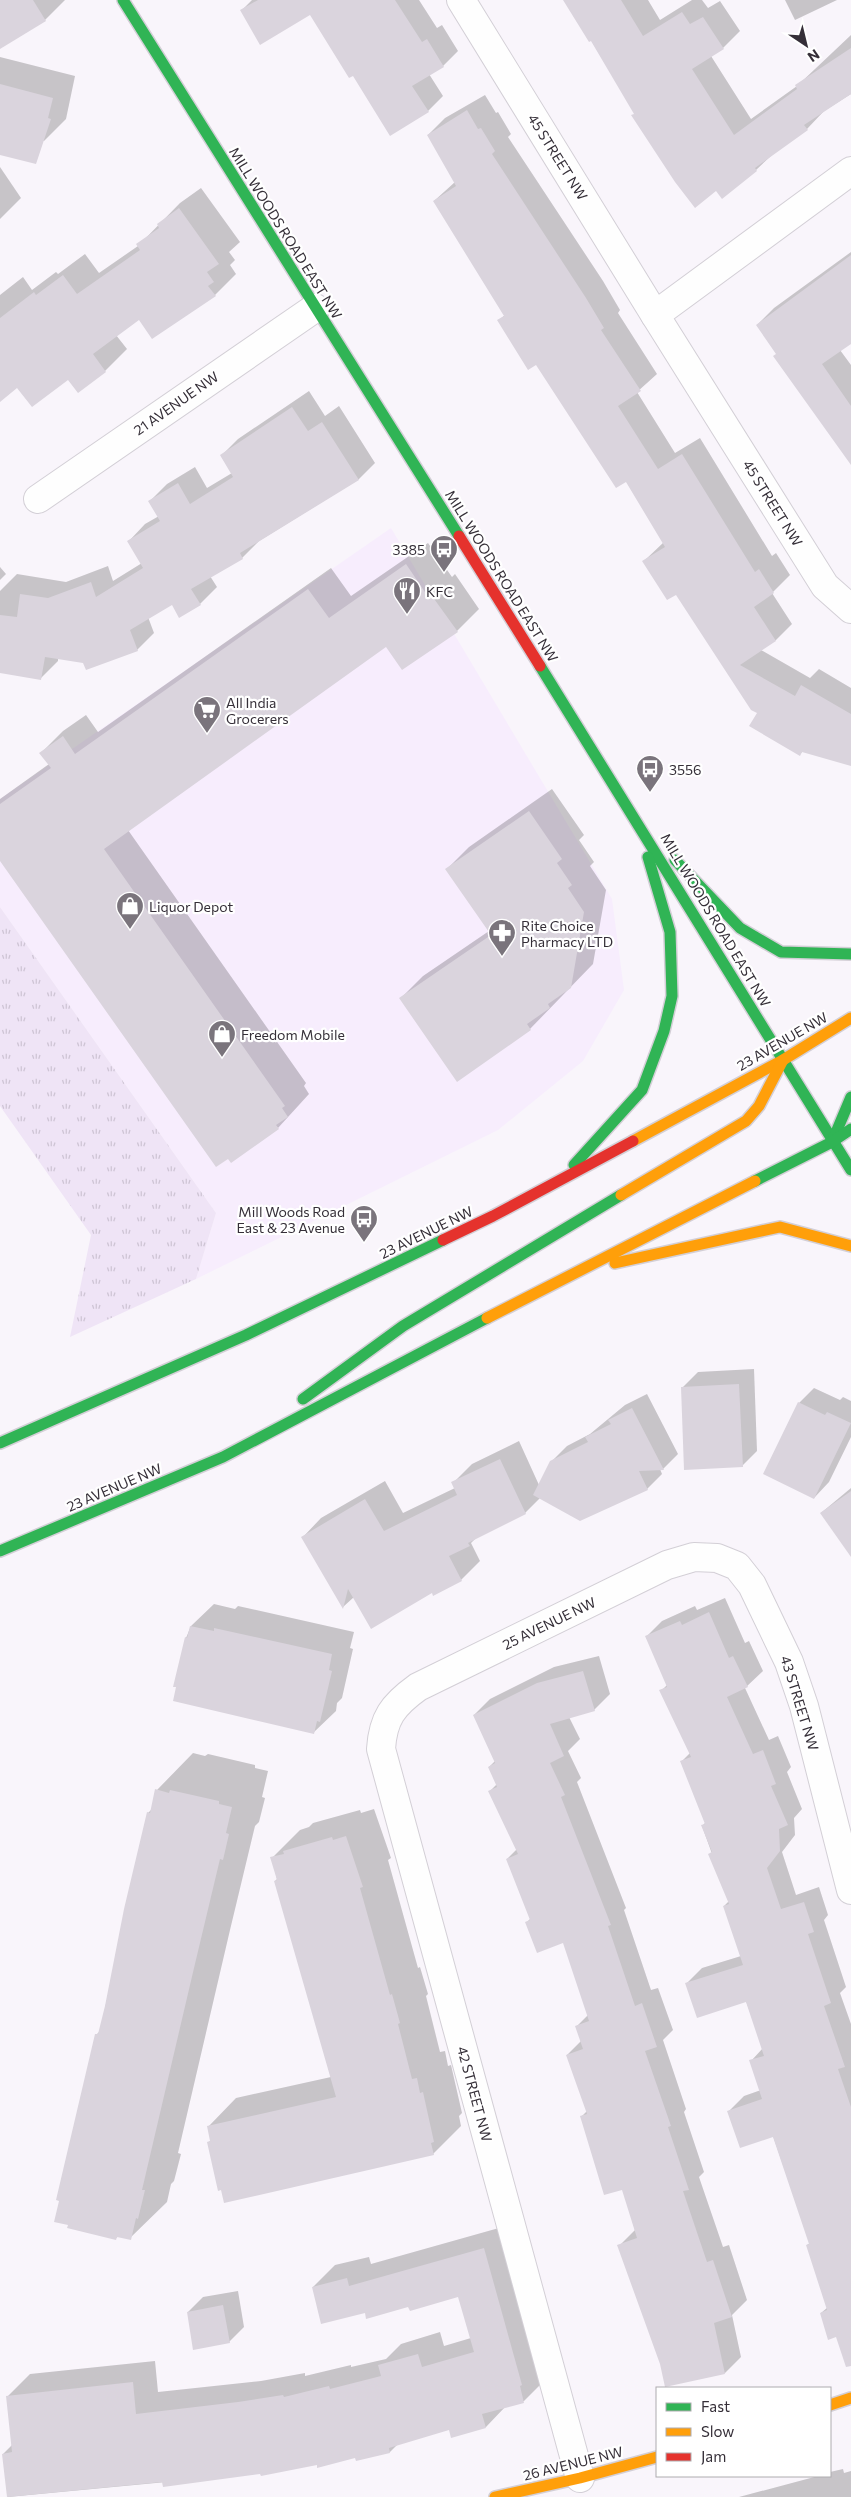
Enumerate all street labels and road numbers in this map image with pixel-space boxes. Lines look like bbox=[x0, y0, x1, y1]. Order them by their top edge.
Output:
street label: 45 STREET NW bbox=[525, 111, 591, 203]
street label: MILL WOODS ROAD EAST NW bbox=[226, 144, 346, 322]
street label: 21 AVENUE NW bbox=[130, 367, 222, 439]
street label: 45 STREET NW bbox=[740, 457, 806, 549]
street label: MILL WOODS ROAD EAST NW bbox=[442, 487, 562, 665]
street label: MILL WOODS ROAD EAST NW bbox=[657, 830, 775, 1010]
street label: 23 AVENUE NW bbox=[734, 1008, 830, 1074]
street label: 23 AVENUE NW bbox=[377, 1202, 475, 1262]
street label: 23 AVENUE NW bbox=[64, 1459, 164, 1515]
street label: 25 AVENUE NW bbox=[500, 1593, 598, 1653]
street label: 43 STREET NW bbox=[777, 1653, 823, 1753]
street label: 42 STREET NW bbox=[454, 2044, 496, 2144]
street label: 26 AVENUE NW bbox=[521, 2442, 625, 2484]

